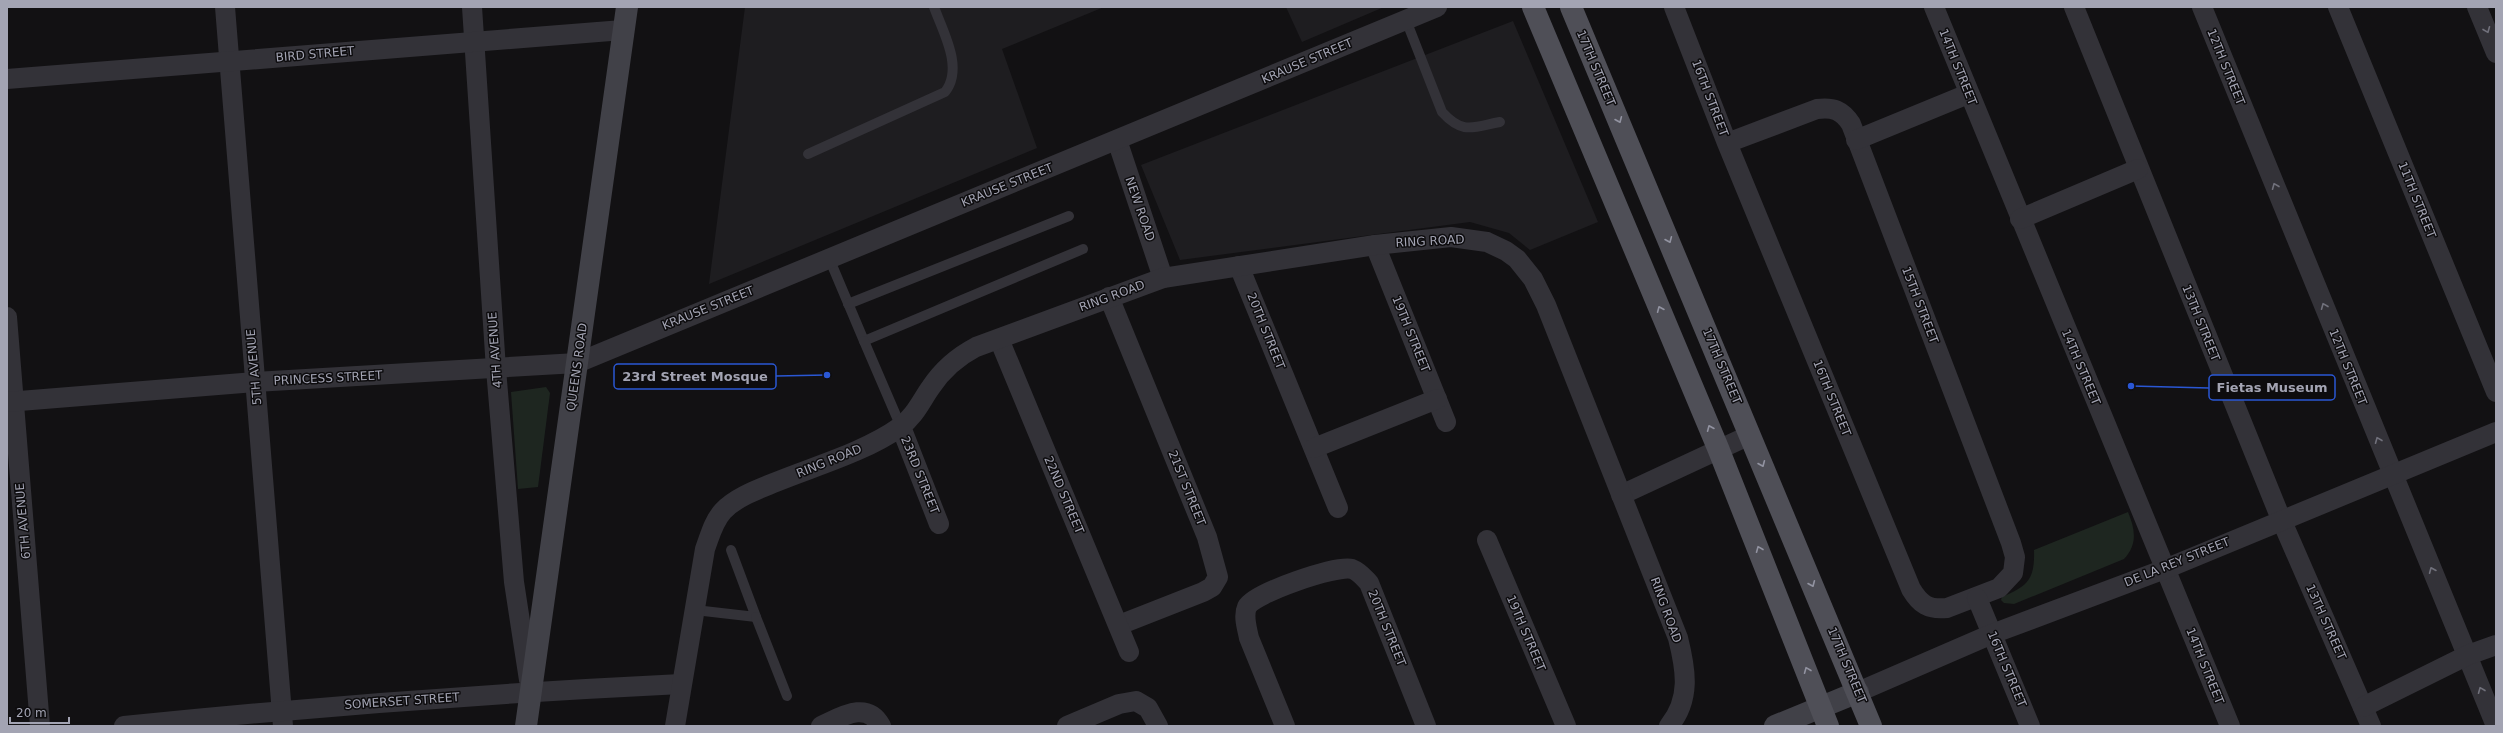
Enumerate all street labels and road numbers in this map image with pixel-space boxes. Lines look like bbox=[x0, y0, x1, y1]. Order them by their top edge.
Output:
street label: 14TH STREET bbox=[1936, 27, 1980, 108]
street label: 12TH STREET bbox=[2204, 27, 2248, 108]
street label: 17TH STREET bbox=[1574, 28, 1619, 109]
street label: KRAUSE STREET bbox=[1259, 35, 1355, 86]
street label: BIRD STREET bbox=[275, 44, 356, 64]
street label: 16TH STREET bbox=[1689, 58, 1731, 139]
street label: KRAUSE STREET bbox=[959, 160, 1055, 210]
street label: 11TH STREET bbox=[2395, 160, 2439, 241]
street label: NEW ROAD bbox=[1122, 175, 1158, 243]
street label: RING ROAD bbox=[1395, 232, 1465, 250]
street label: 15TH STREET bbox=[1899, 265, 1941, 346]
street label: RING ROAD bbox=[1077, 278, 1147, 314]
street label: KRAUSE STREET bbox=[660, 283, 756, 333]
street label: 13TH STREET bbox=[2179, 283, 2223, 364]
street label: 20TH STREET bbox=[1244, 291, 1288, 372]
street label: 19TH STREET bbox=[1389, 294, 1433, 375]
street label: 4TH AVENUE bbox=[485, 311, 505, 389]
street label: QUEENS ROAD bbox=[564, 322, 590, 412]
street label: 17TH STREET bbox=[1700, 326, 1745, 407]
street label: 14TH STREET bbox=[2059, 327, 2104, 408]
street label: 12TH STREET bbox=[2326, 327, 2370, 408]
street label: 5TH AVENUE bbox=[244, 328, 264, 406]
street label: 16TH STREET bbox=[1810, 358, 1854, 439]
street label: PRINCESS STREET bbox=[273, 368, 383, 388]
street label: 23RD STREET bbox=[898, 434, 942, 516]
street label: RING ROAD bbox=[794, 442, 864, 480]
street label: 21ST STREET bbox=[1166, 448, 1209, 528]
street label: 22ND STREET bbox=[1041, 454, 1087, 537]
street label: 6TH AVENUE bbox=[13, 482, 33, 560]
street label: DE LA REY STREET bbox=[2122, 534, 2232, 590]
street label: RING ROAD bbox=[1648, 575, 1684, 645]
street label: 13TH STREET bbox=[2303, 582, 2349, 663]
street label: 20TH STREET bbox=[1365, 588, 1409, 669]
street label: 19TH STREET bbox=[1504, 593, 1549, 674]
street label: 17TH STREET bbox=[1825, 625, 1870, 706]
street label: 14TH STREET bbox=[2183, 626, 2227, 707]
street label: 16TH STREET bbox=[1985, 629, 2030, 710]
street label: SOMERSET STREET bbox=[344, 690, 461, 712]

